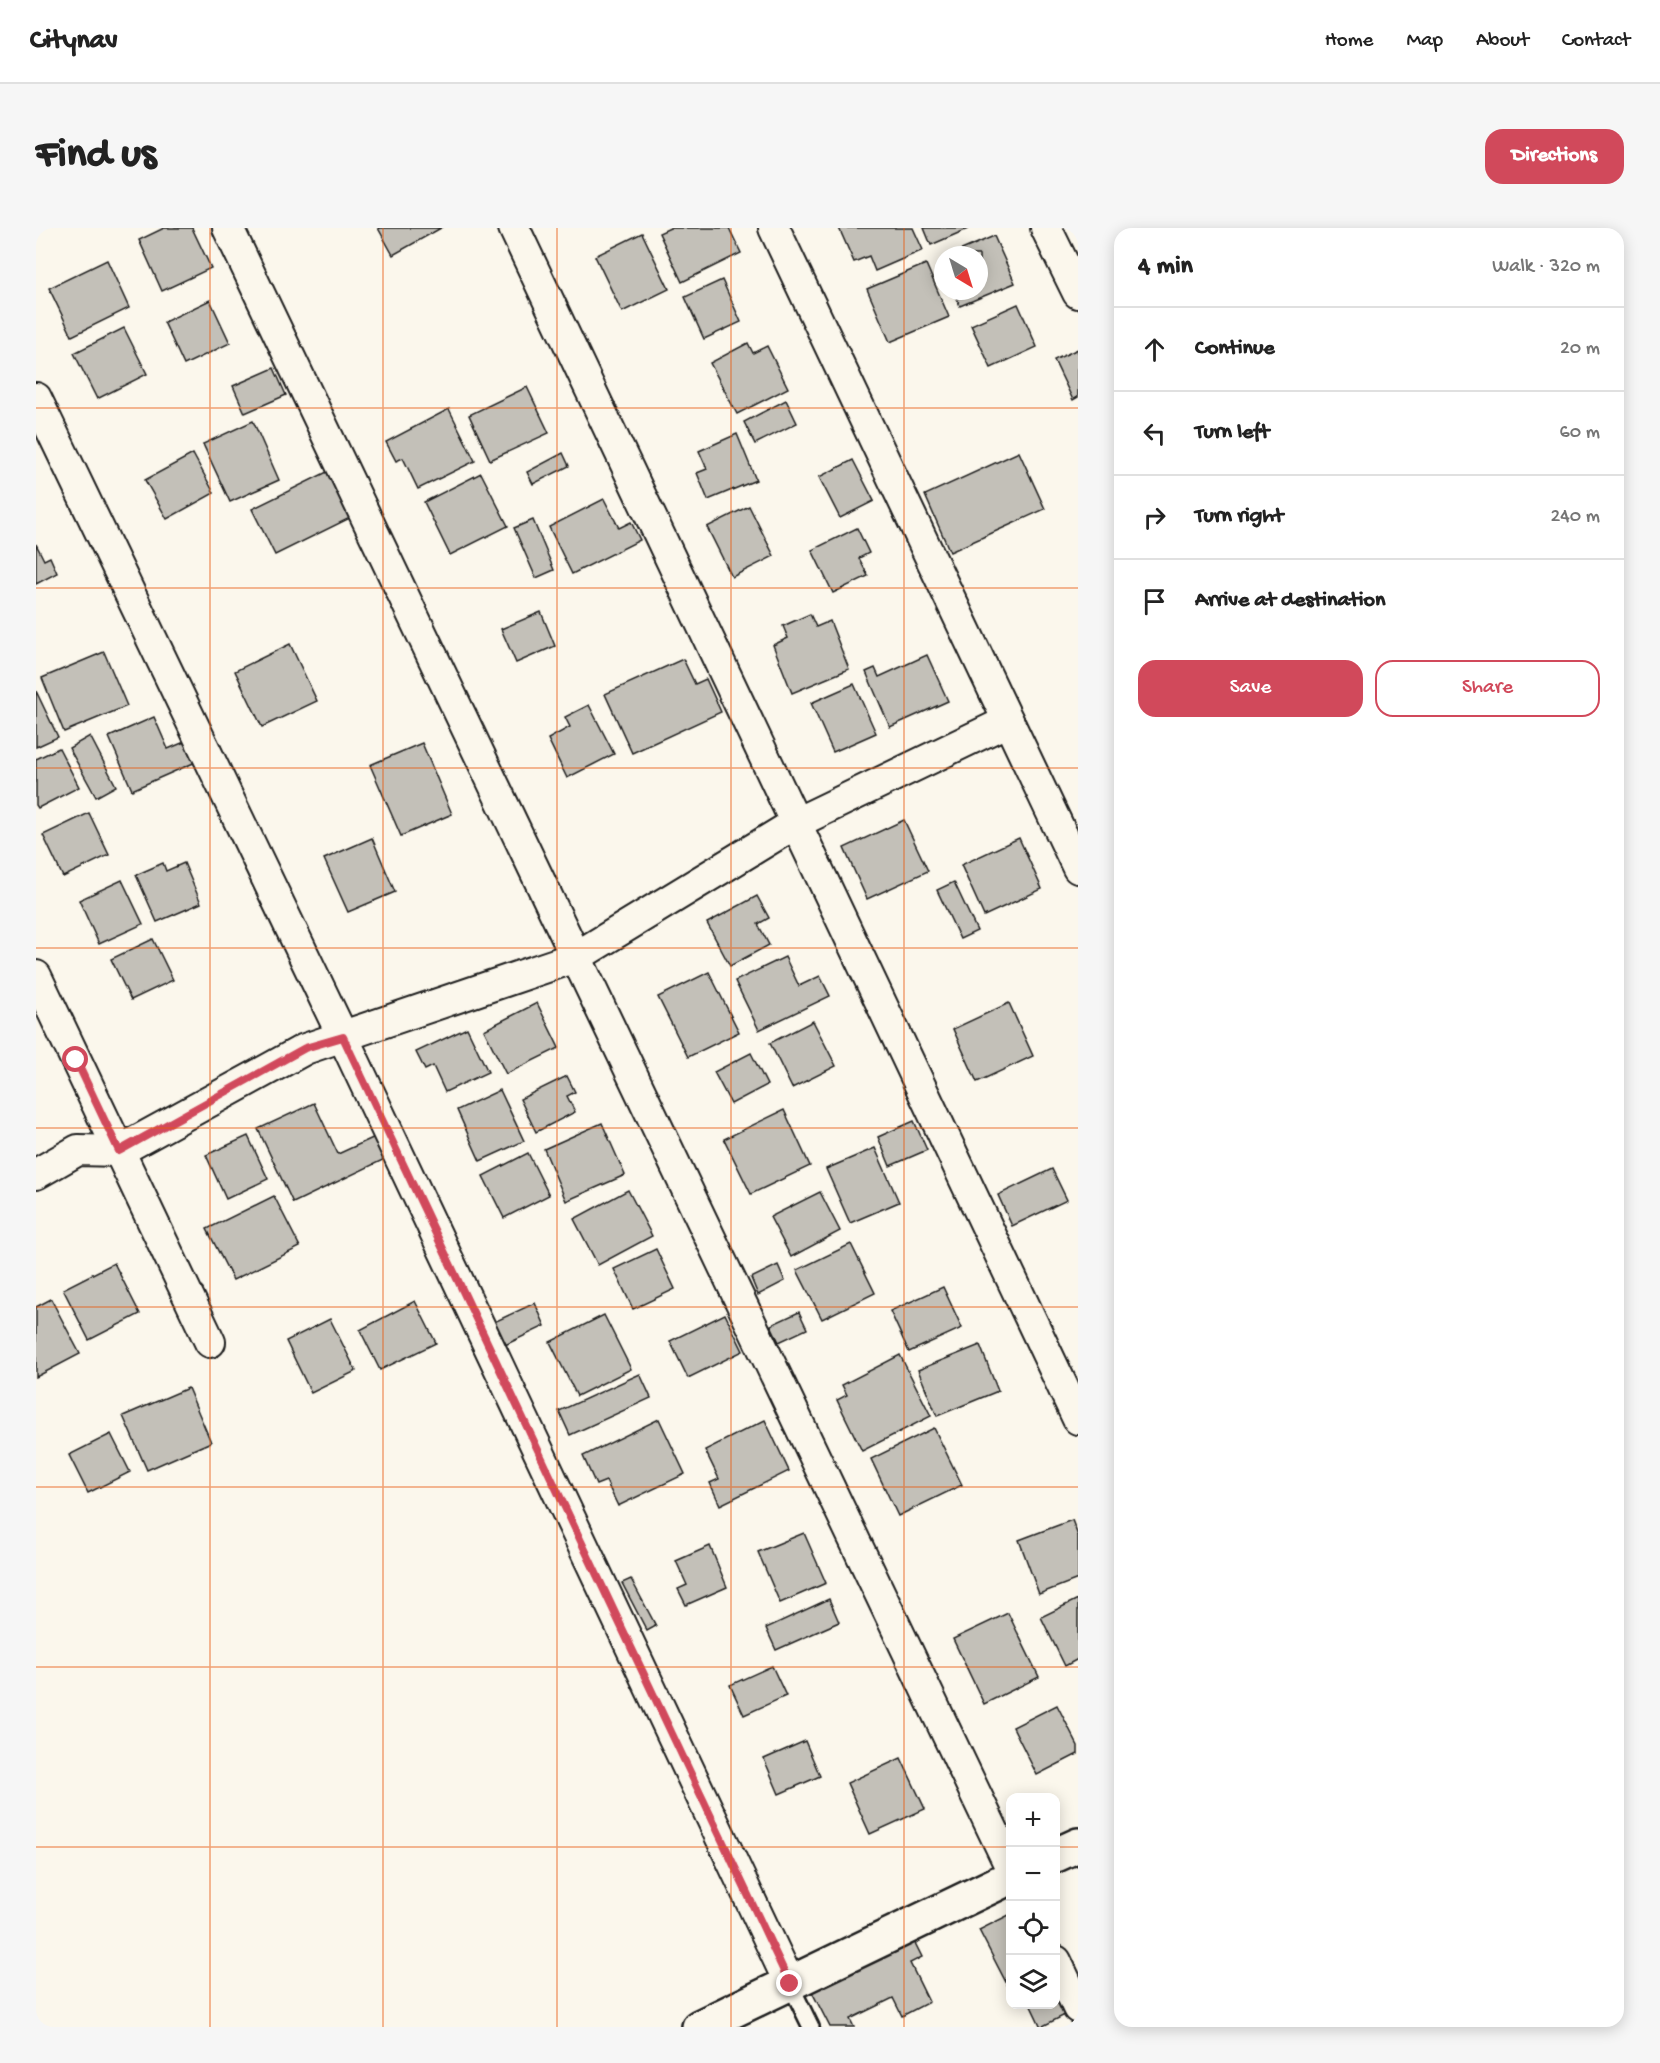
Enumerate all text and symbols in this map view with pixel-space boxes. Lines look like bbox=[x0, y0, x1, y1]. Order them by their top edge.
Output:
text: Citynav bbox=[30, 25, 118, 58]
text: Home bbox=[1325, 29, 1373, 54]
text: Map bbox=[1406, 29, 1443, 54]
text: About bbox=[1476, 29, 1529, 54]
text: Contact bbox=[1562, 29, 1630, 54]
button: Directions bbox=[1485, 129, 1624, 184]
text: Find us bbox=[36, 132, 156, 181]
north arrow bbox=[934, 246, 988, 300]
text: 4 min bbox=[1138, 252, 1193, 283]
text: Walk · 320 m bbox=[1492, 256, 1600, 279]
icon: ahead bbox=[1138, 333, 1171, 366]
text: Continue bbox=[1195, 336, 1275, 362]
text: 20 m bbox=[1560, 338, 1600, 361]
icon: left bbox=[1138, 417, 1171, 450]
text: Turn left bbox=[1195, 420, 1269, 446]
text: 60 m bbox=[1560, 422, 1600, 445]
icon: right bbox=[1138, 501, 1171, 534]
text: Turn right bbox=[1195, 504, 1283, 530]
text: 240 m bbox=[1550, 506, 1600, 529]
icon: arrive bbox=[1138, 585, 1171, 618]
text: Arrive at destination bbox=[1195, 588, 1385, 614]
button: Save bbox=[1138, 660, 1363, 717]
button: Share bbox=[1375, 660, 1600, 717]
route start bbox=[62, 1046, 88, 1072]
map controls bbox=[1006, 1793, 1060, 2009]
button: + bbox=[1006, 1793, 1060, 1847]
button: − bbox=[1006, 1847, 1060, 1901]
button: locate bbox=[1006, 1901, 1060, 1955]
button: layers bbox=[1006, 1955, 1060, 2009]
route end bbox=[776, 1970, 802, 1996]

